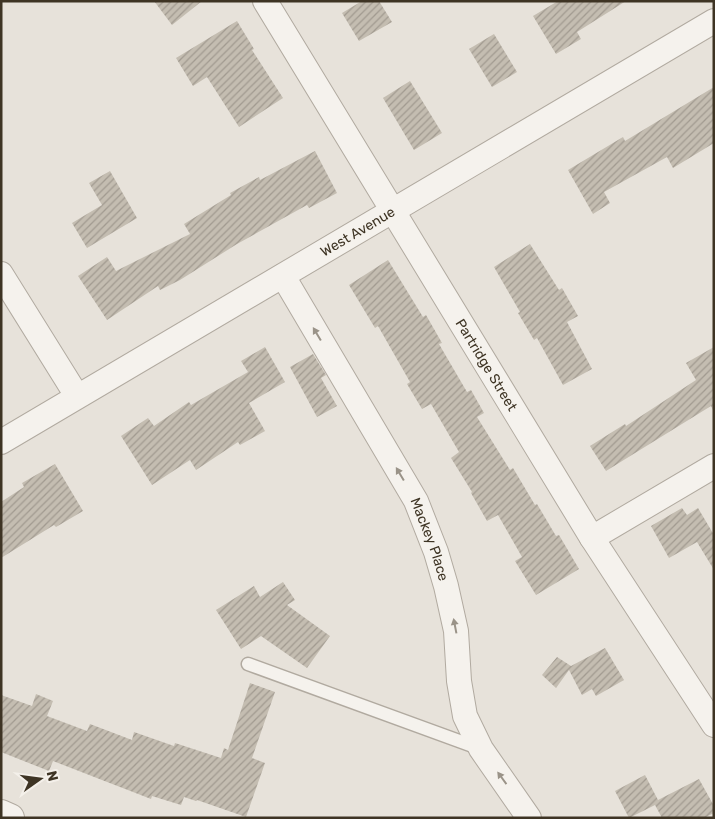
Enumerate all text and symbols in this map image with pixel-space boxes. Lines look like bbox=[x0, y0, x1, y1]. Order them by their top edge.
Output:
street label: West Avenue bbox=[317, 203, 398, 260]
street label: Partridge Street bbox=[452, 316, 521, 414]
one-way arrow bbox=[313, 328, 322, 341]
one-way arrow bbox=[396, 467, 404, 482]
street label: Mackey Place bbox=[407, 495, 453, 583]
one-way arrow bbox=[450, 618, 458, 634]
north arrow bbox=[15, 754, 65, 804]
text: N bbox=[43, 769, 62, 783]
one-way arrow bbox=[497, 771, 507, 784]

